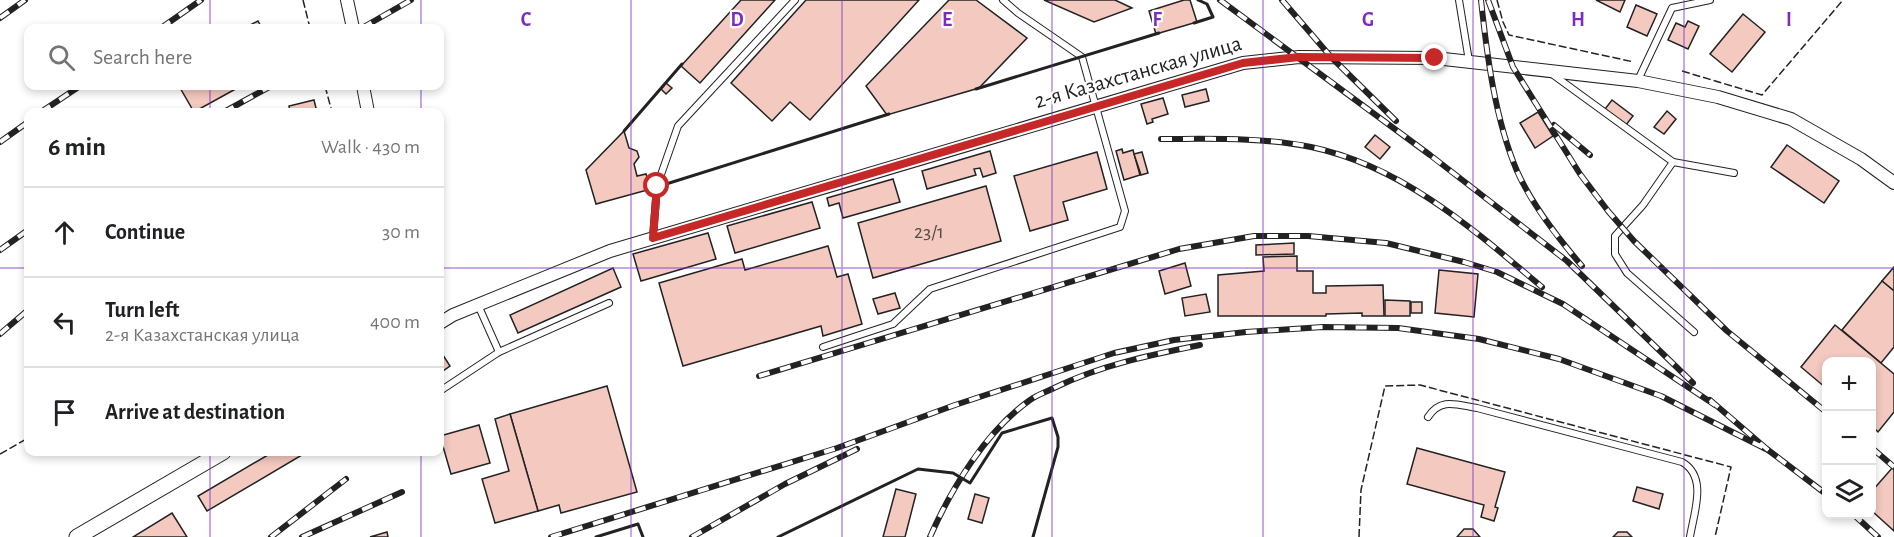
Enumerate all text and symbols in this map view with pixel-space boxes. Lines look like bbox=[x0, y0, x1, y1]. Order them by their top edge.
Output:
text: C bbox=[521, 10, 532, 30]
text: D bbox=[730, 10, 744, 30]
text: E bbox=[942, 10, 952, 30]
text: F bbox=[1152, 10, 1162, 30]
text: G bbox=[1362, 10, 1374, 30]
text: H bbox=[1571, 10, 1585, 30]
text: I bbox=[1786, 10, 1792, 30]
search box bbox=[24, 24, 444, 90]
street label: 2-я Казахстанская улица bbox=[1032, 32, 1244, 112]
icon: search bbox=[45, 41, 78, 74]
route end bbox=[1421, 44, 1447, 70]
text: Search here bbox=[93, 46, 192, 68]
text: 6 min bbox=[48, 134, 106, 160]
text: Walk · 430 m bbox=[321, 137, 420, 157]
route start bbox=[643, 172, 669, 198]
icon: ahead bbox=[48, 216, 81, 249]
text: Continue bbox=[105, 221, 185, 243]
text: 30 m bbox=[382, 222, 420, 242]
house number: 23/1 bbox=[914, 222, 944, 242]
text: Turn left bbox=[105, 299, 179, 321]
icon: left bbox=[48, 306, 81, 339]
text: 400 m bbox=[370, 312, 420, 332]
text: 2-я Казахстанская улица bbox=[105, 325, 300, 345]
map controls bbox=[1822, 357, 1876, 519]
button: + bbox=[1822, 357, 1876, 411]
icon: arrive bbox=[48, 396, 81, 429]
text: Arrive at destination bbox=[105, 401, 285, 423]
button: − bbox=[1822, 411, 1876, 465]
button: layers bbox=[1822, 465, 1876, 519]

